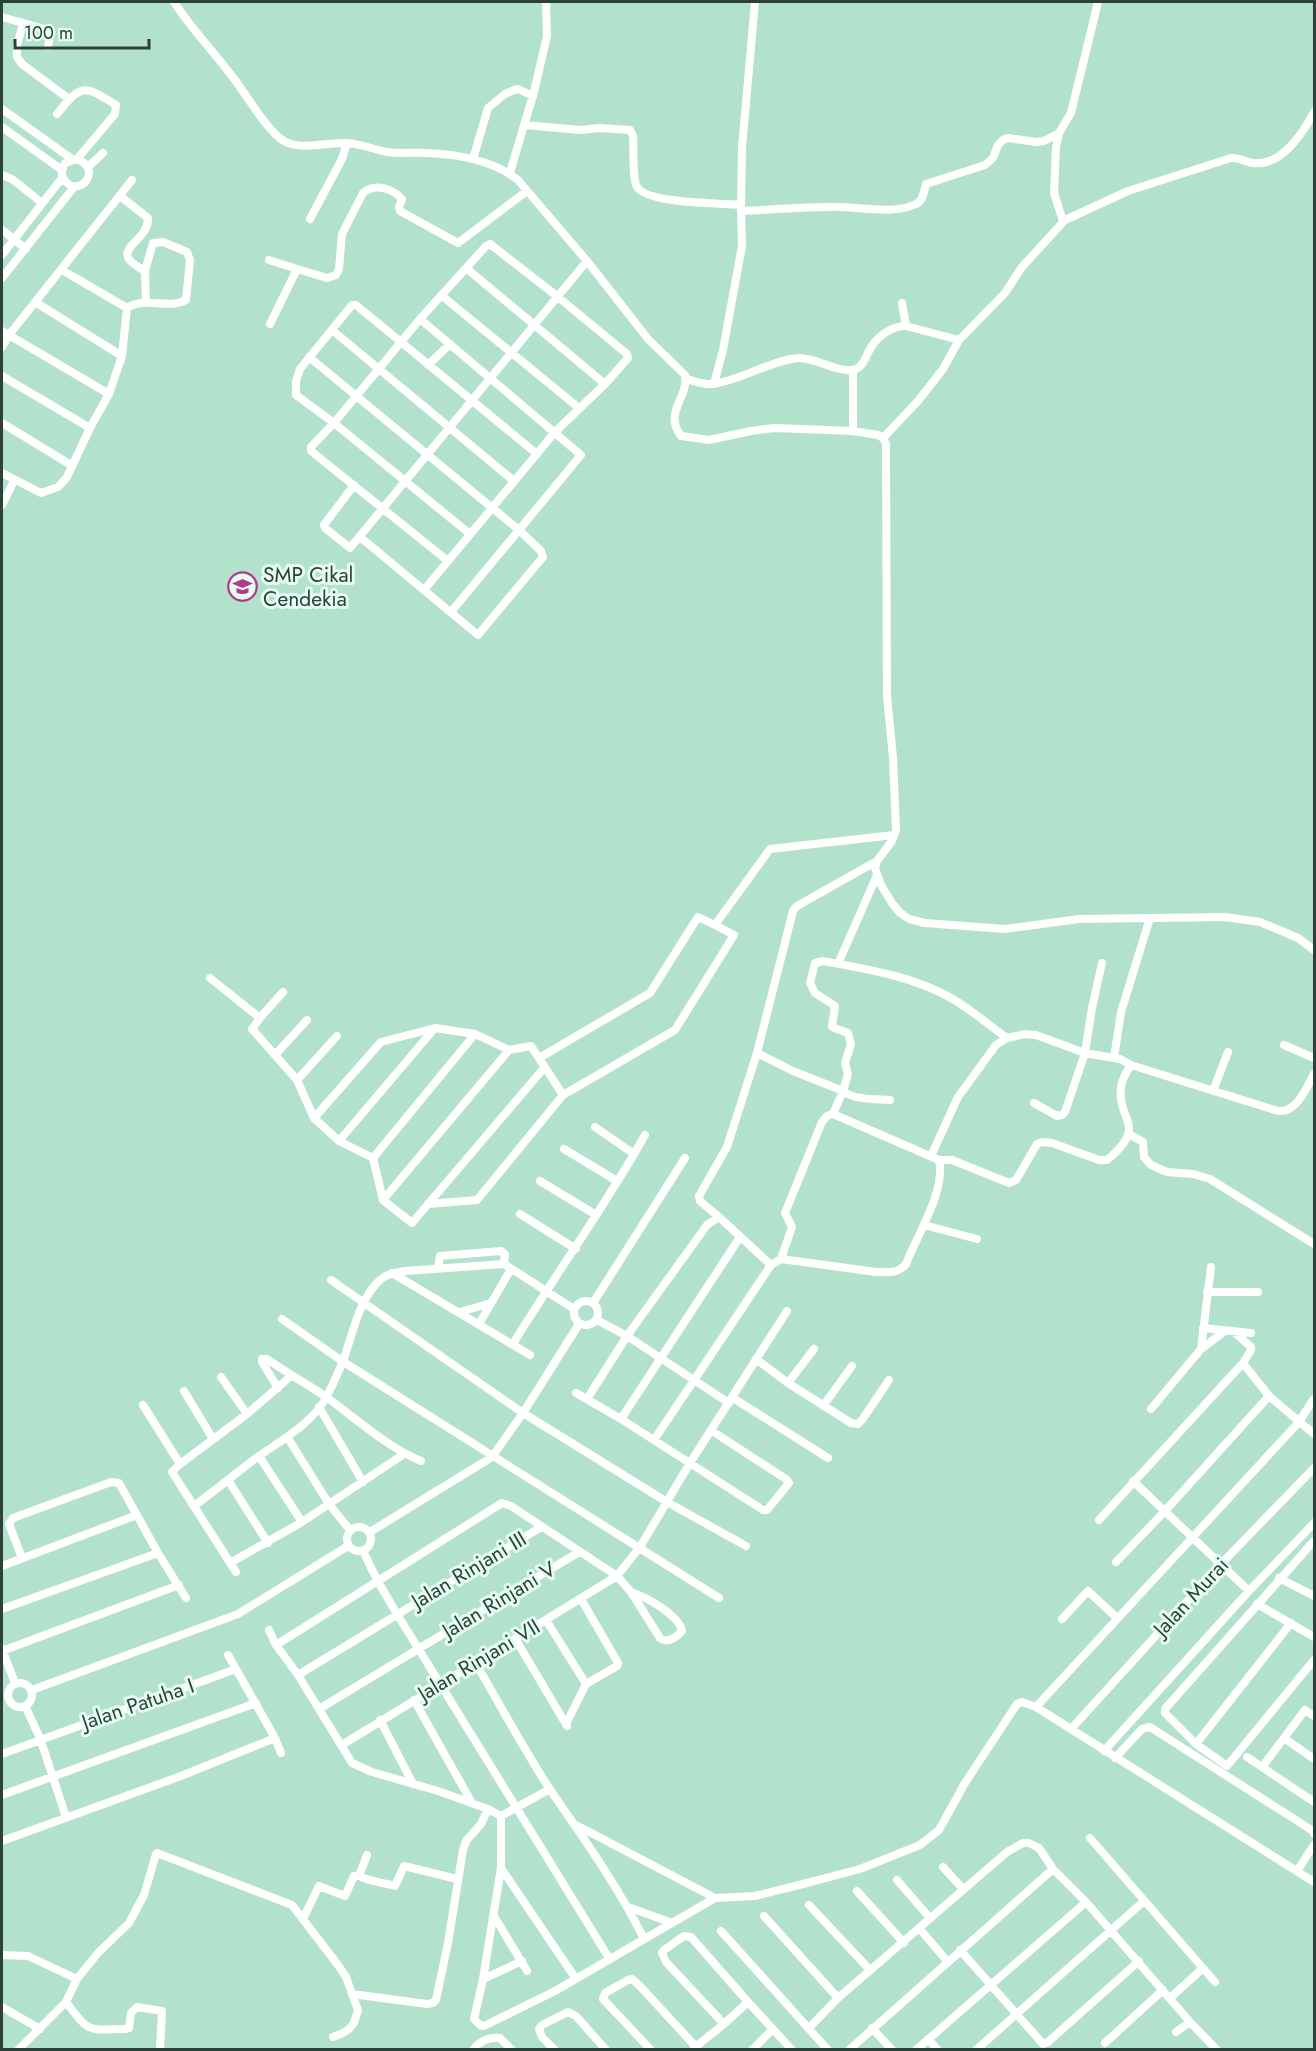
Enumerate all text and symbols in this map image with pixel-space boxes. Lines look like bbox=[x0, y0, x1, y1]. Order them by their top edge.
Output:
scale bar bbox=[15, 12, 148, 50]
text: 100 m bbox=[24, 20, 73, 46]
place label: SMP Cikal Cendekia bbox=[263, 560, 353, 614]
school or university icon: SMP Cikal Cendekia bbox=[226, 571, 258, 603]
street label: Jalan Rinjani III bbox=[403, 1524, 532, 1618]
street label: Jalan Murai bbox=[1144, 1551, 1235, 1645]
street label: Jalan Rinjani V bbox=[434, 1554, 562, 1647]
street label: Jalan Rinjani VII bbox=[410, 1612, 546, 1710]
street label: Jalan Patuha I bbox=[75, 1671, 198, 1738]

